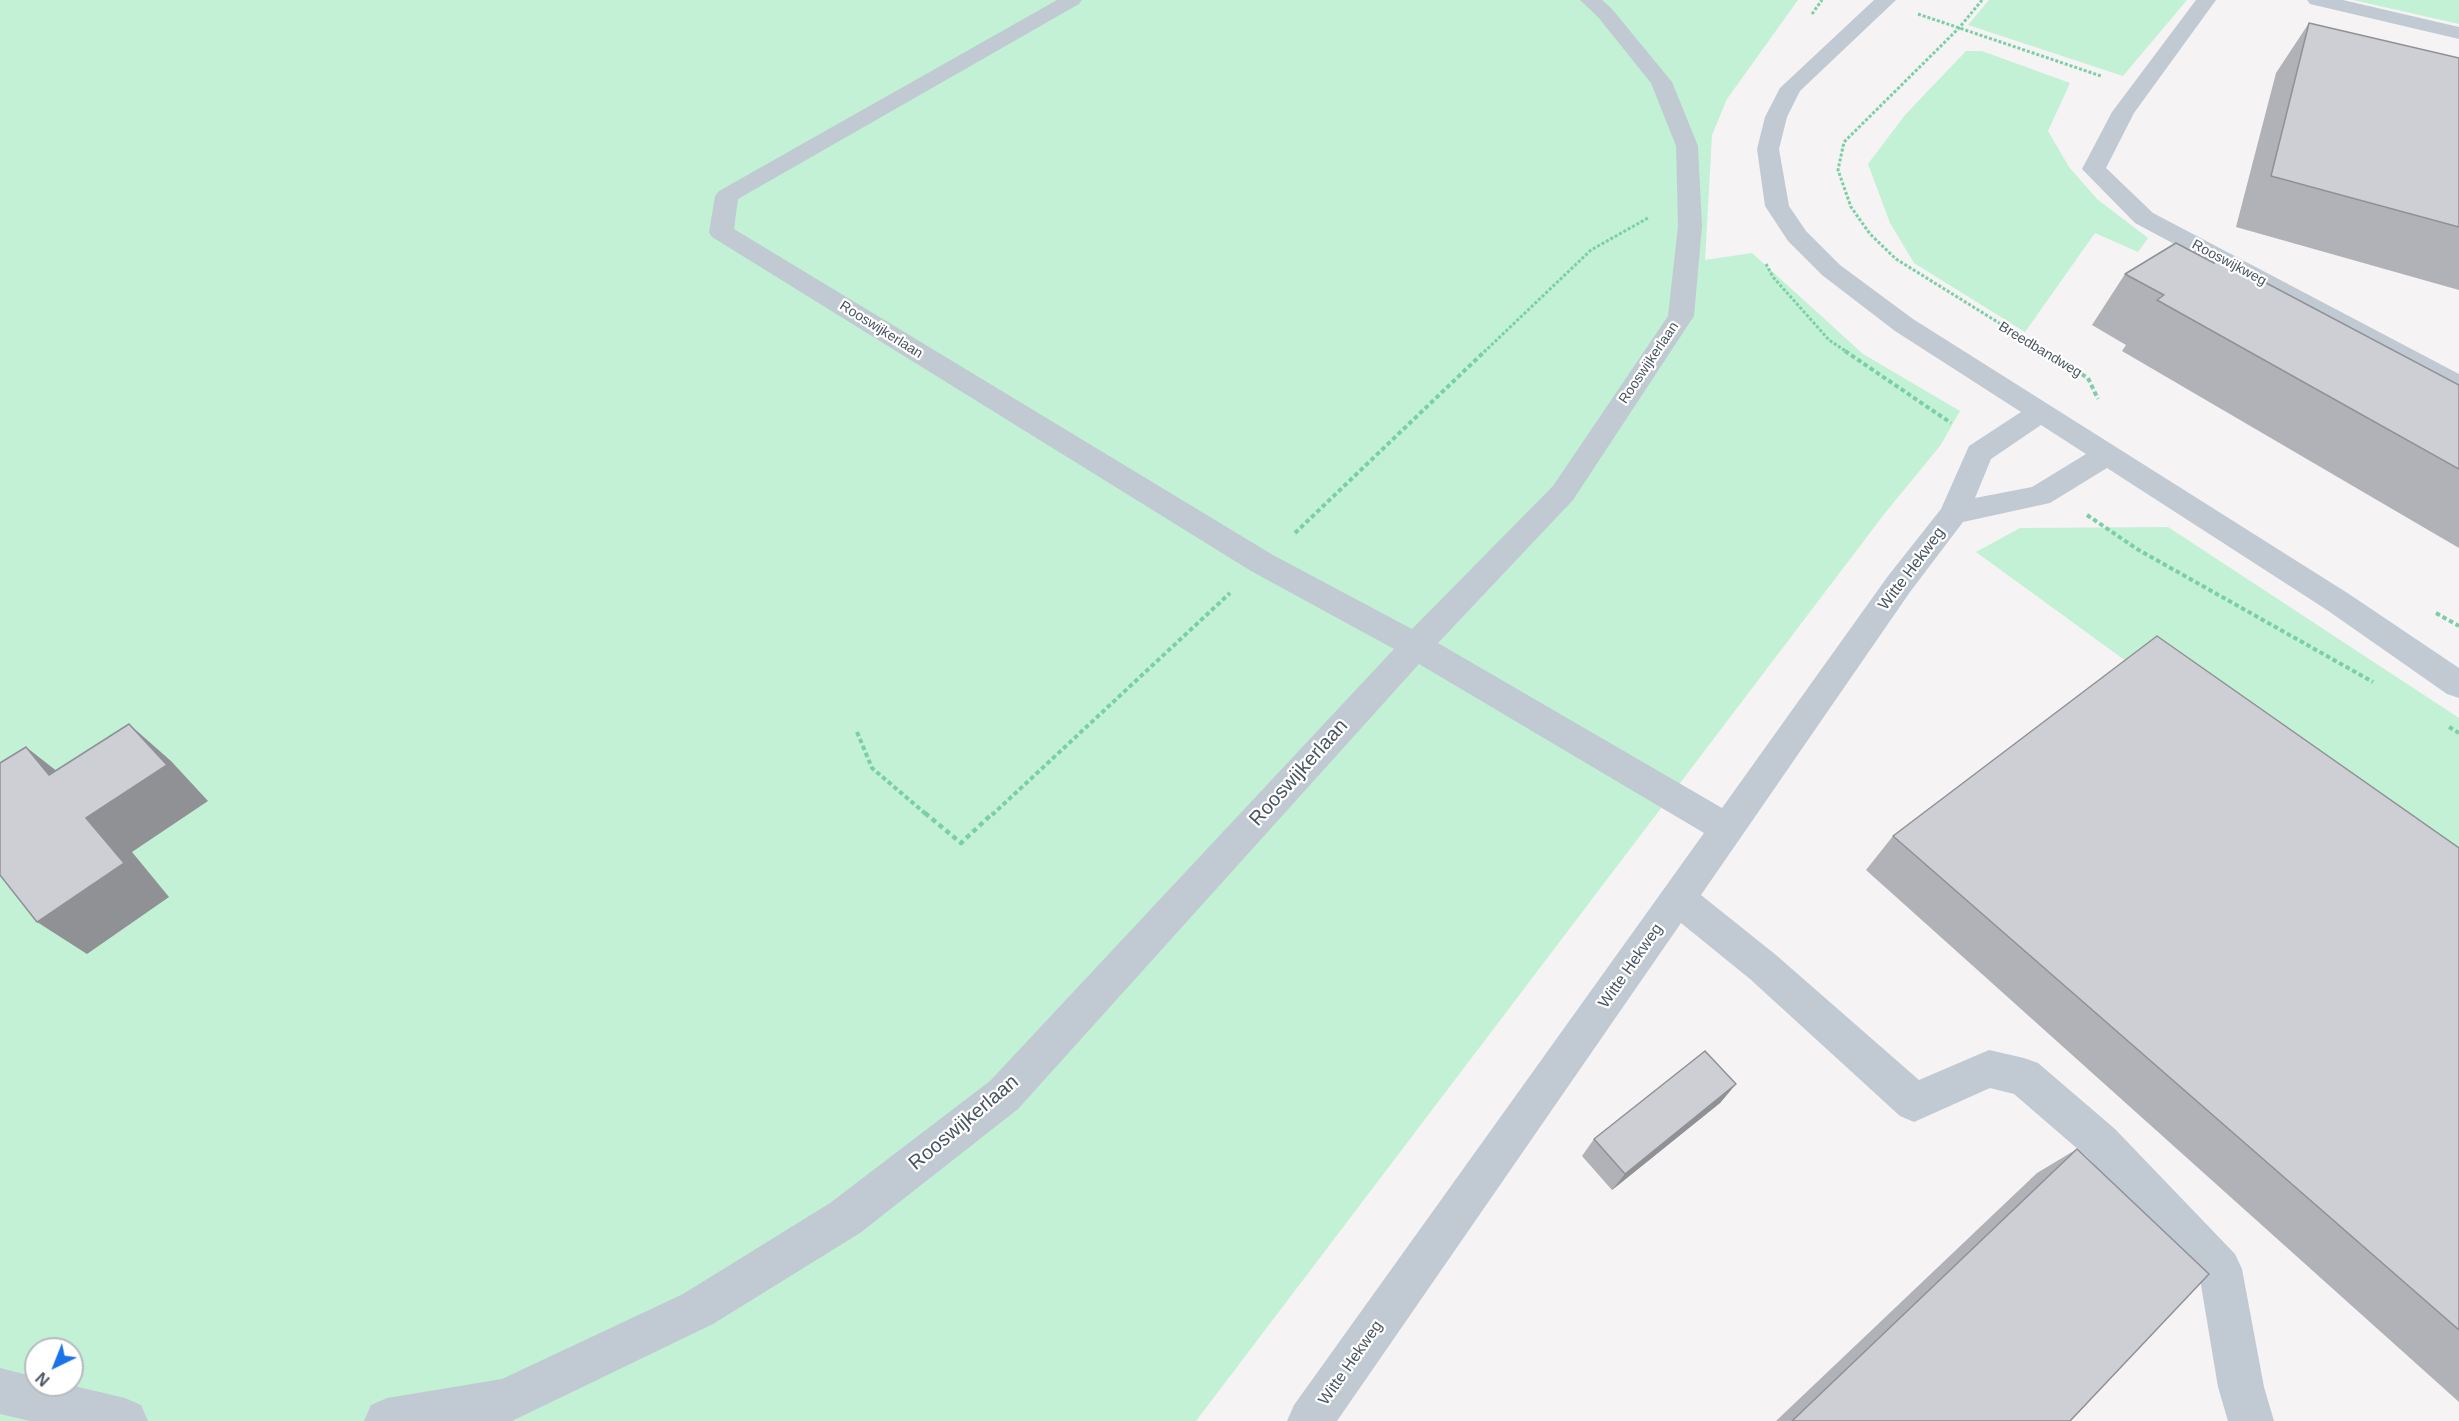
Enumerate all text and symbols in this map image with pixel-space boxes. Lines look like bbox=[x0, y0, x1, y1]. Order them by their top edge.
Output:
street label: Rooswijkweg bbox=[2189, 236, 2269, 290]
street label: Rooswijkerlaan bbox=[836, 298, 926, 362]
street label: Rooswijkerlaan bbox=[1615, 319, 1683, 407]
street label: Breedbandweg bbox=[1995, 319, 2085, 381]
street label: Witte Hekweg bbox=[1875, 524, 1949, 614]
street label: Rooswijkerlaan bbox=[1245, 715, 1353, 831]
street label: Witte Hekweg bbox=[1595, 920, 1667, 1012]
street label: Rooswijkerlaan bbox=[904, 1070, 1024, 1176]
street label: Witte Hekweg bbox=[1315, 1317, 1387, 1409]
north arrow bbox=[24, 1337, 84, 1397]
text: N bbox=[33, 1369, 53, 1389]

